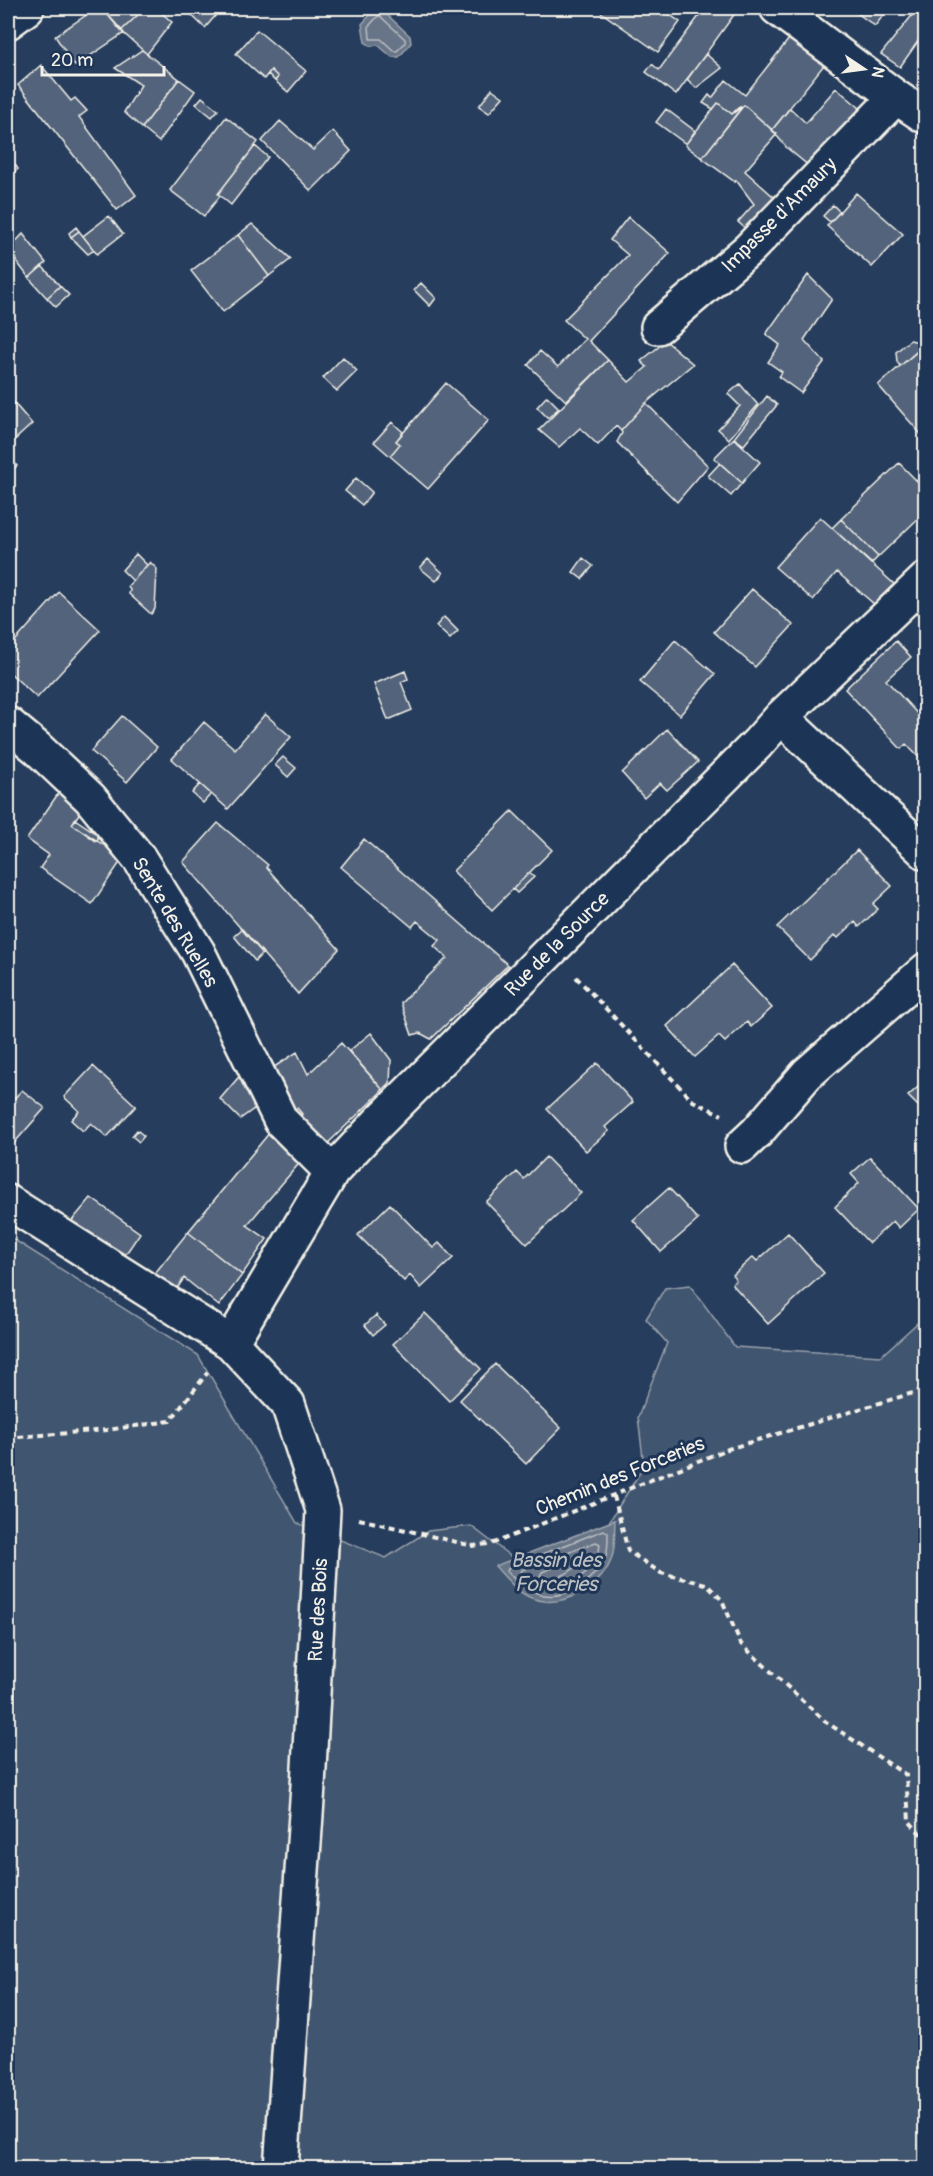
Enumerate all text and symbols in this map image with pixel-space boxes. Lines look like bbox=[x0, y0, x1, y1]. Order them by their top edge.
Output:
scale bar bbox=[42, 39, 164, 77]
north arrow bbox=[834, 39, 894, 99]
text: 20 m bbox=[51, 49, 93, 72]
text: N bbox=[867, 65, 889, 80]
street label: Impasse d'Amaury bbox=[716, 152, 842, 278]
street label: Sente des Ruelles bbox=[126, 852, 224, 992]
street label: Rue de la Source bbox=[499, 886, 615, 1002]
street label: Chemin des Forceries bbox=[532, 1431, 708, 1521]
water label: Bassin des Forceries bbox=[511, 1547, 604, 1598]
street label: Rue des Bois bbox=[303, 1558, 333, 1662]

